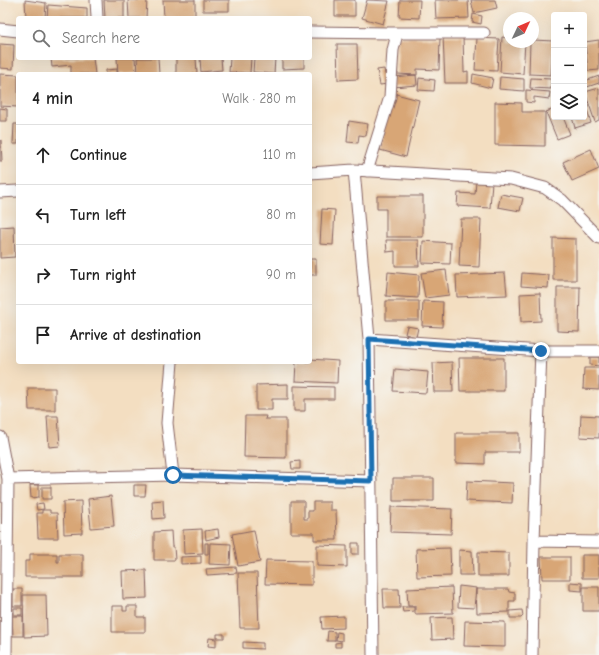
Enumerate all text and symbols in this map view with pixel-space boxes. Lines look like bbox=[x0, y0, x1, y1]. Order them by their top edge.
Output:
north arrow bbox=[503, 12, 539, 48]
map controls bbox=[551, 12, 587, 120]
button: + bbox=[551, 12, 587, 48]
search box bbox=[16, 16, 312, 60]
icon: search bbox=[30, 27, 52, 49]
text: Search here bbox=[62, 29, 140, 47]
button: − bbox=[551, 48, 587, 84]
button: layers bbox=[551, 84, 587, 120]
text: 4 min bbox=[32, 89, 73, 108]
text: Walk · 280 m bbox=[222, 91, 296, 106]
icon: ahead bbox=[32, 144, 54, 166]
text: Continue bbox=[70, 146, 127, 164]
text: 110 m bbox=[263, 147, 296, 162]
icon: left bbox=[32, 204, 54, 226]
text: Turn left bbox=[70, 206, 126, 224]
text: 80 m bbox=[266, 207, 296, 222]
icon: right bbox=[32, 264, 54, 286]
text: Turn right bbox=[70, 266, 136, 284]
text: 90 m bbox=[266, 267, 296, 282]
icon: arrive bbox=[32, 324, 54, 346]
text: Arrive at destination bbox=[70, 326, 201, 344]
route end bbox=[532, 342, 550, 360]
route start bbox=[164, 466, 182, 484]

